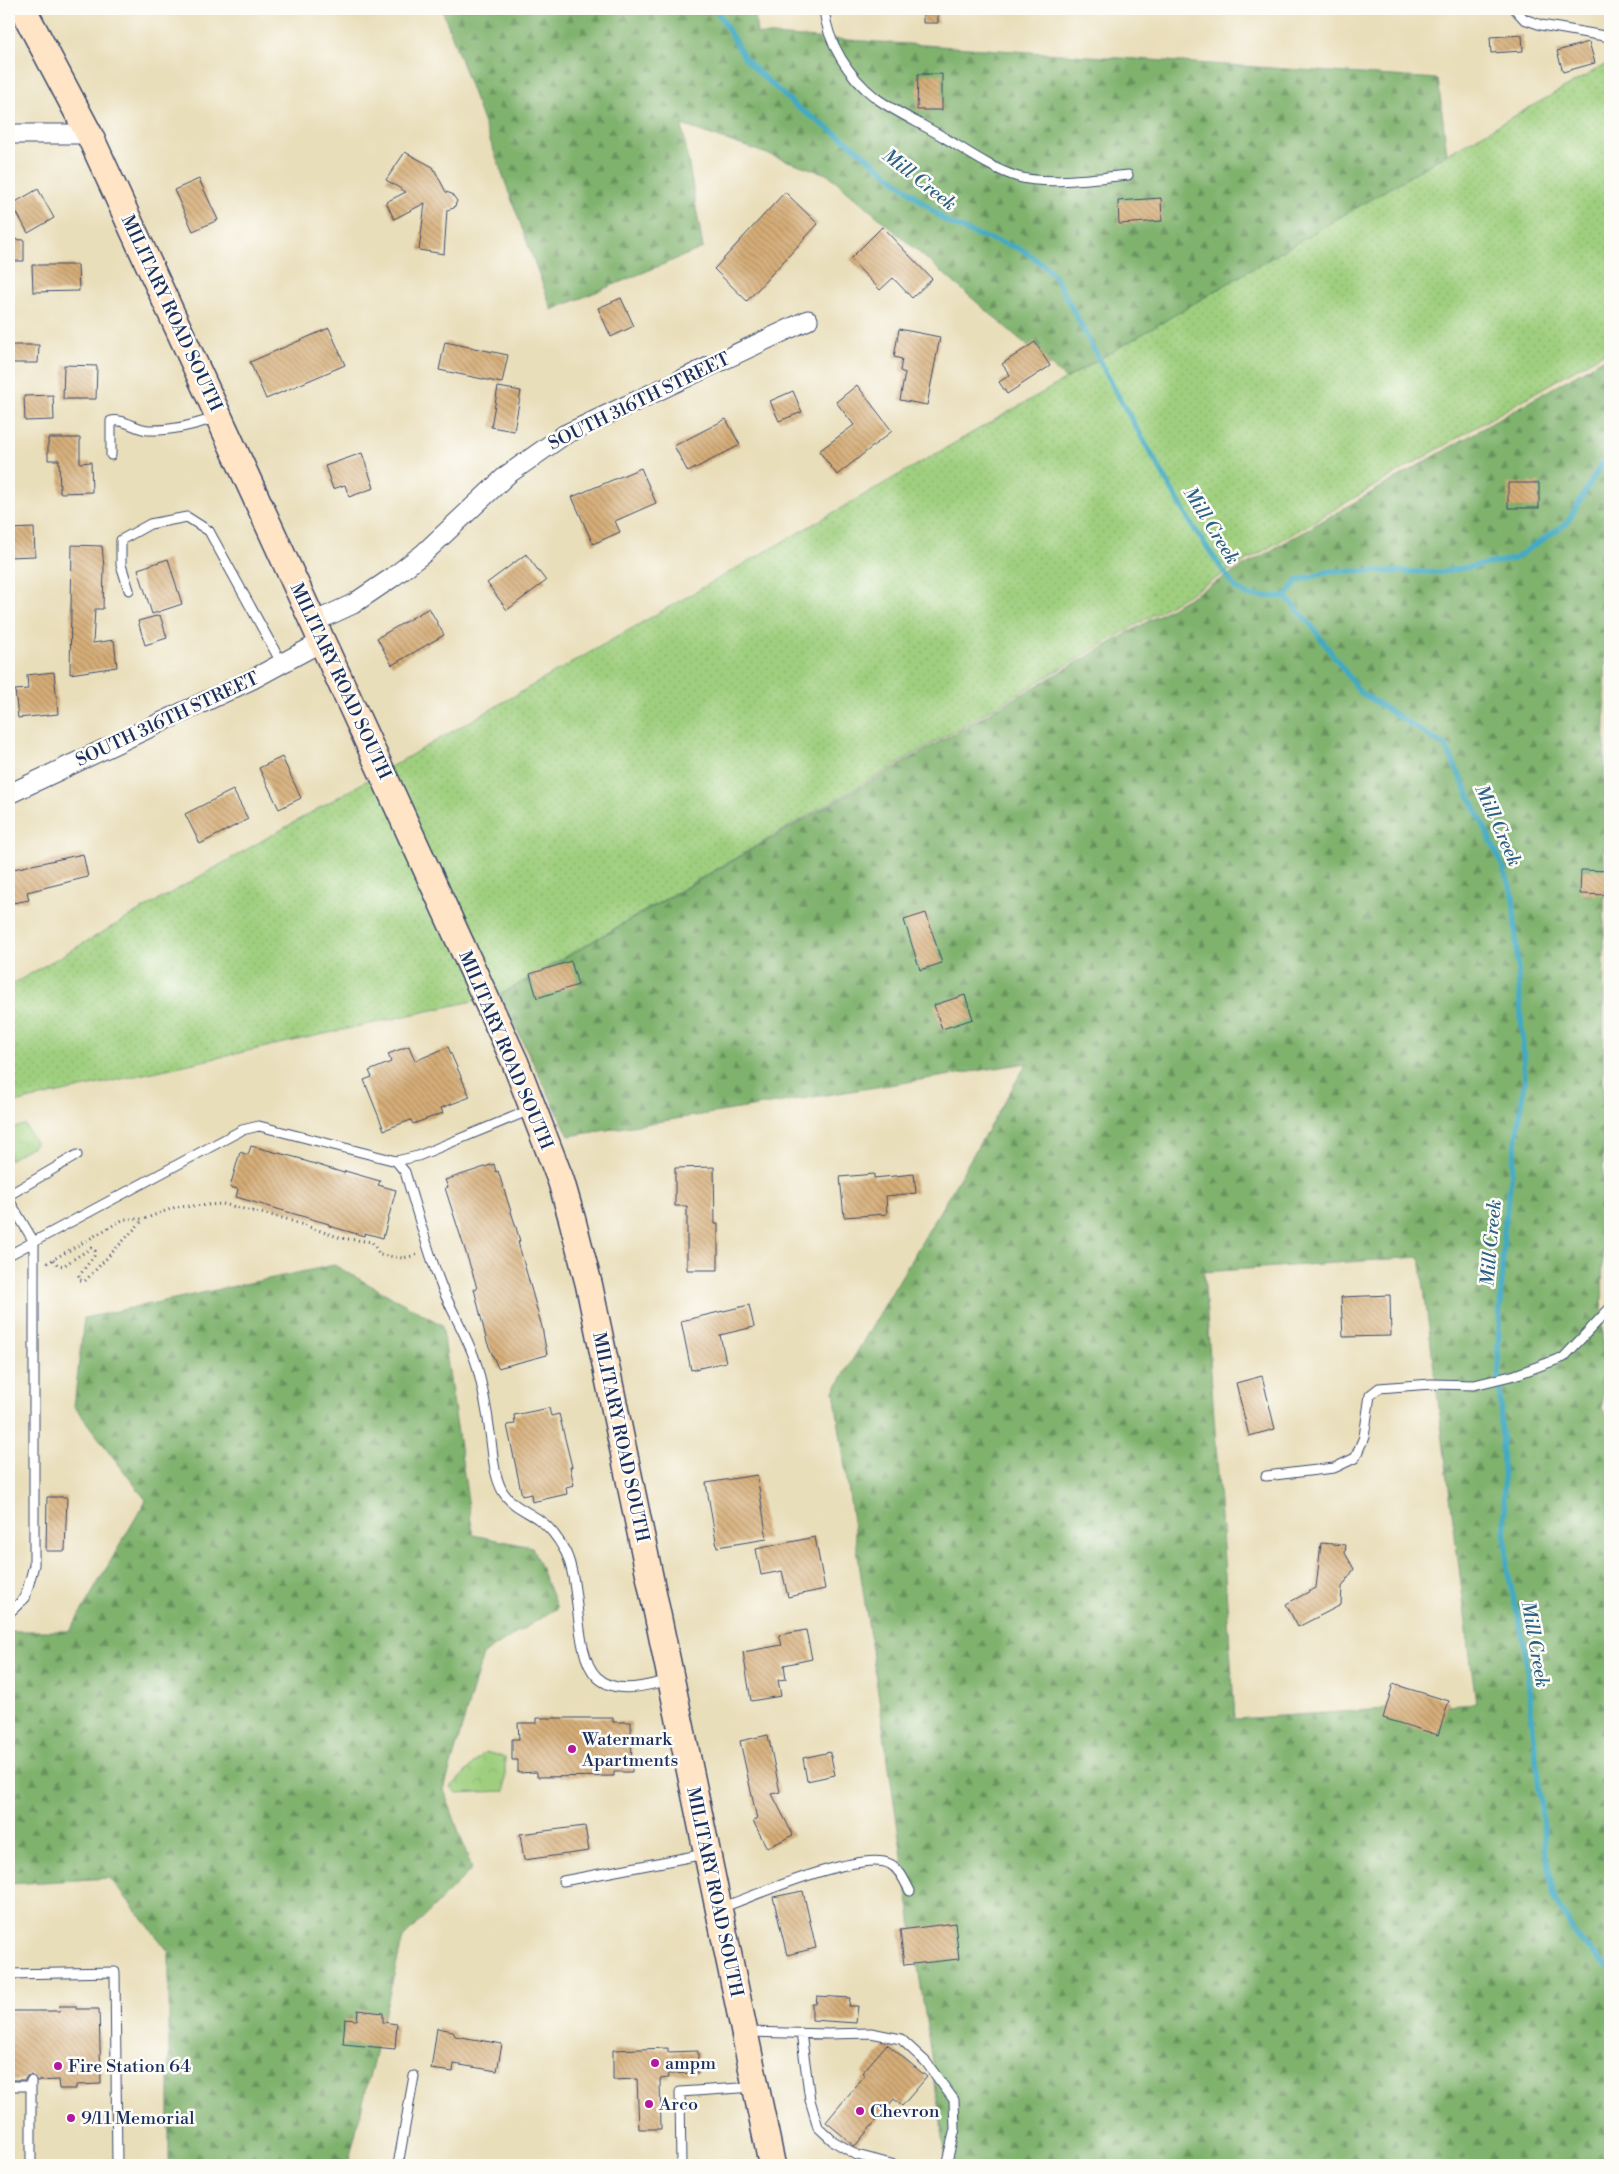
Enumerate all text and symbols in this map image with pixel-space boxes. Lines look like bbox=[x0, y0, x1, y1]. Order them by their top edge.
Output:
water label: Mill Creek bbox=[878, 143, 961, 216]
street label: MILITARY ROAD SOUTH bbox=[116, 211, 227, 416]
street label: SOUTH 316TH STREET bbox=[545, 347, 734, 455]
water label: Mill Creek bbox=[1178, 482, 1244, 569]
street label: MILITARY ROAD SOUTH bbox=[285, 579, 396, 784]
street label: SOUTH 316TH STREET bbox=[72, 667, 263, 772]
water label: Mill Creek bbox=[1469, 781, 1527, 870]
street label: MILITARY ROAD SOUTH bbox=[453, 947, 558, 1154]
water label: Mill Creek bbox=[1475, 1199, 1507, 1288]
street label: MILITARY ROAD SOUTH bbox=[587, 1330, 654, 1545]
water label: Mill Creek bbox=[1516, 1599, 1554, 1689]
place label: Watermark Apartments bbox=[581, 1728, 678, 1772]
marker: Watermark Apartments bbox=[566, 1743, 578, 1755]
street label: MILITARY ROAD SOUTH bbox=[681, 1785, 748, 2000]
place label: ampm bbox=[665, 2052, 716, 2075]
place label: Fire Station 64 bbox=[68, 2055, 191, 2078]
marker: ampm bbox=[649, 2057, 661, 2069]
marker: Fire Station 64 bbox=[52, 2060, 64, 2072]
place label: Arco bbox=[658, 2093, 698, 2116]
marker: Arco bbox=[643, 2098, 655, 2110]
place label: Chevron bbox=[870, 2100, 940, 2123]
marker: Chevron bbox=[854, 2105, 866, 2117]
place label: 9/11 Memorial bbox=[81, 2107, 195, 2130]
marker: 9/11 Memorial bbox=[65, 2112, 77, 2124]

